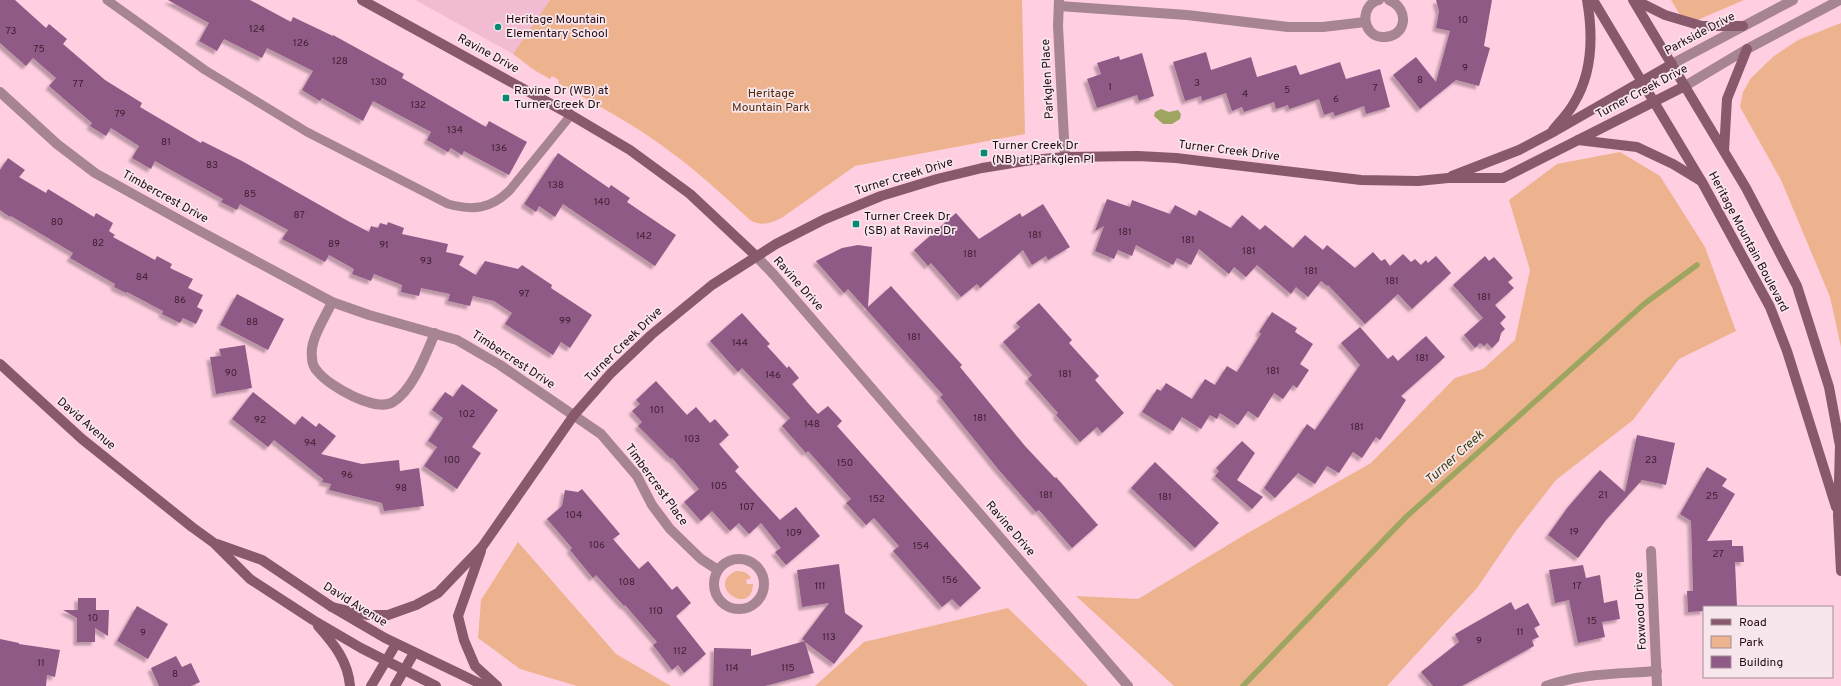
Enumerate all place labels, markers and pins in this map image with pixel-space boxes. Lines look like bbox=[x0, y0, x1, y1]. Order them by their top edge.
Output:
place label: Heritage Mountain Elementary School bbox=[506, 12, 608, 42]
marker: Heritage Mountain Elementary School bbox=[493, 22, 503, 32]
place label: Ravine Dr (WB) at Turner Creek Dr bbox=[514, 83, 609, 113]
marker: Ravine Dr (WB) at Turner Creek Dr bbox=[501, 93, 511, 103]
place label: Turner Creek Dr (NB) at Parkglen Pl bbox=[992, 138, 1094, 168]
marker: Turner Creek Dr (NB) at Parkglen Pl bbox=[979, 148, 989, 158]
place label: Turner Creek Dr (SB) at Ravine Dr bbox=[864, 209, 956, 239]
marker: Turner Creek Dr (SB) at Ravine Dr bbox=[851, 219, 861, 229]

